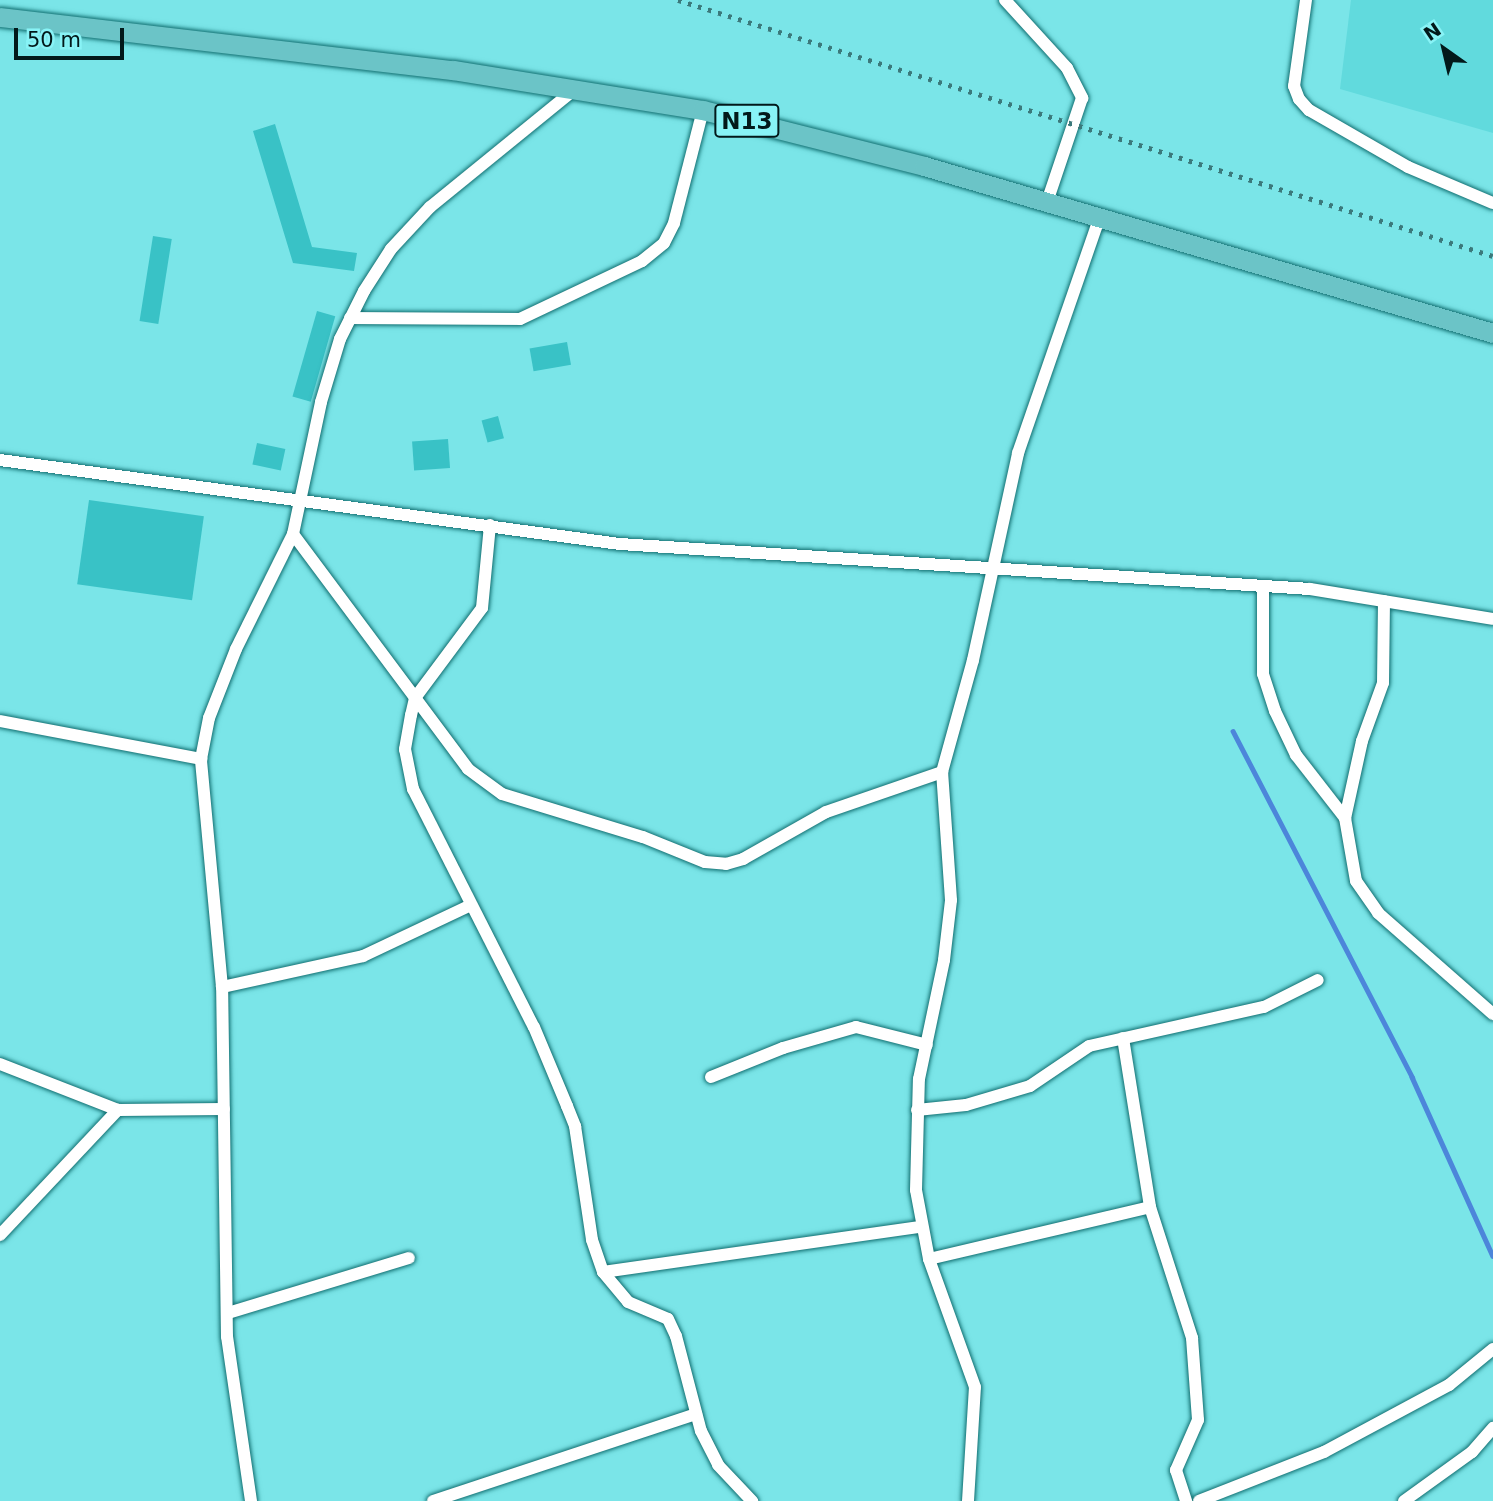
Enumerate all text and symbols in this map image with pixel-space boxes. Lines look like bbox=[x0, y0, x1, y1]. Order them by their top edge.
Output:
scale bar bbox=[18, 14, 128, 58]
north arrow bbox=[1409, 14, 1479, 84]
text: N bbox=[1420, 18, 1445, 45]
text: 50 m bbox=[27, 28, 81, 52]
road number: N13 bbox=[714, 102, 780, 140]

